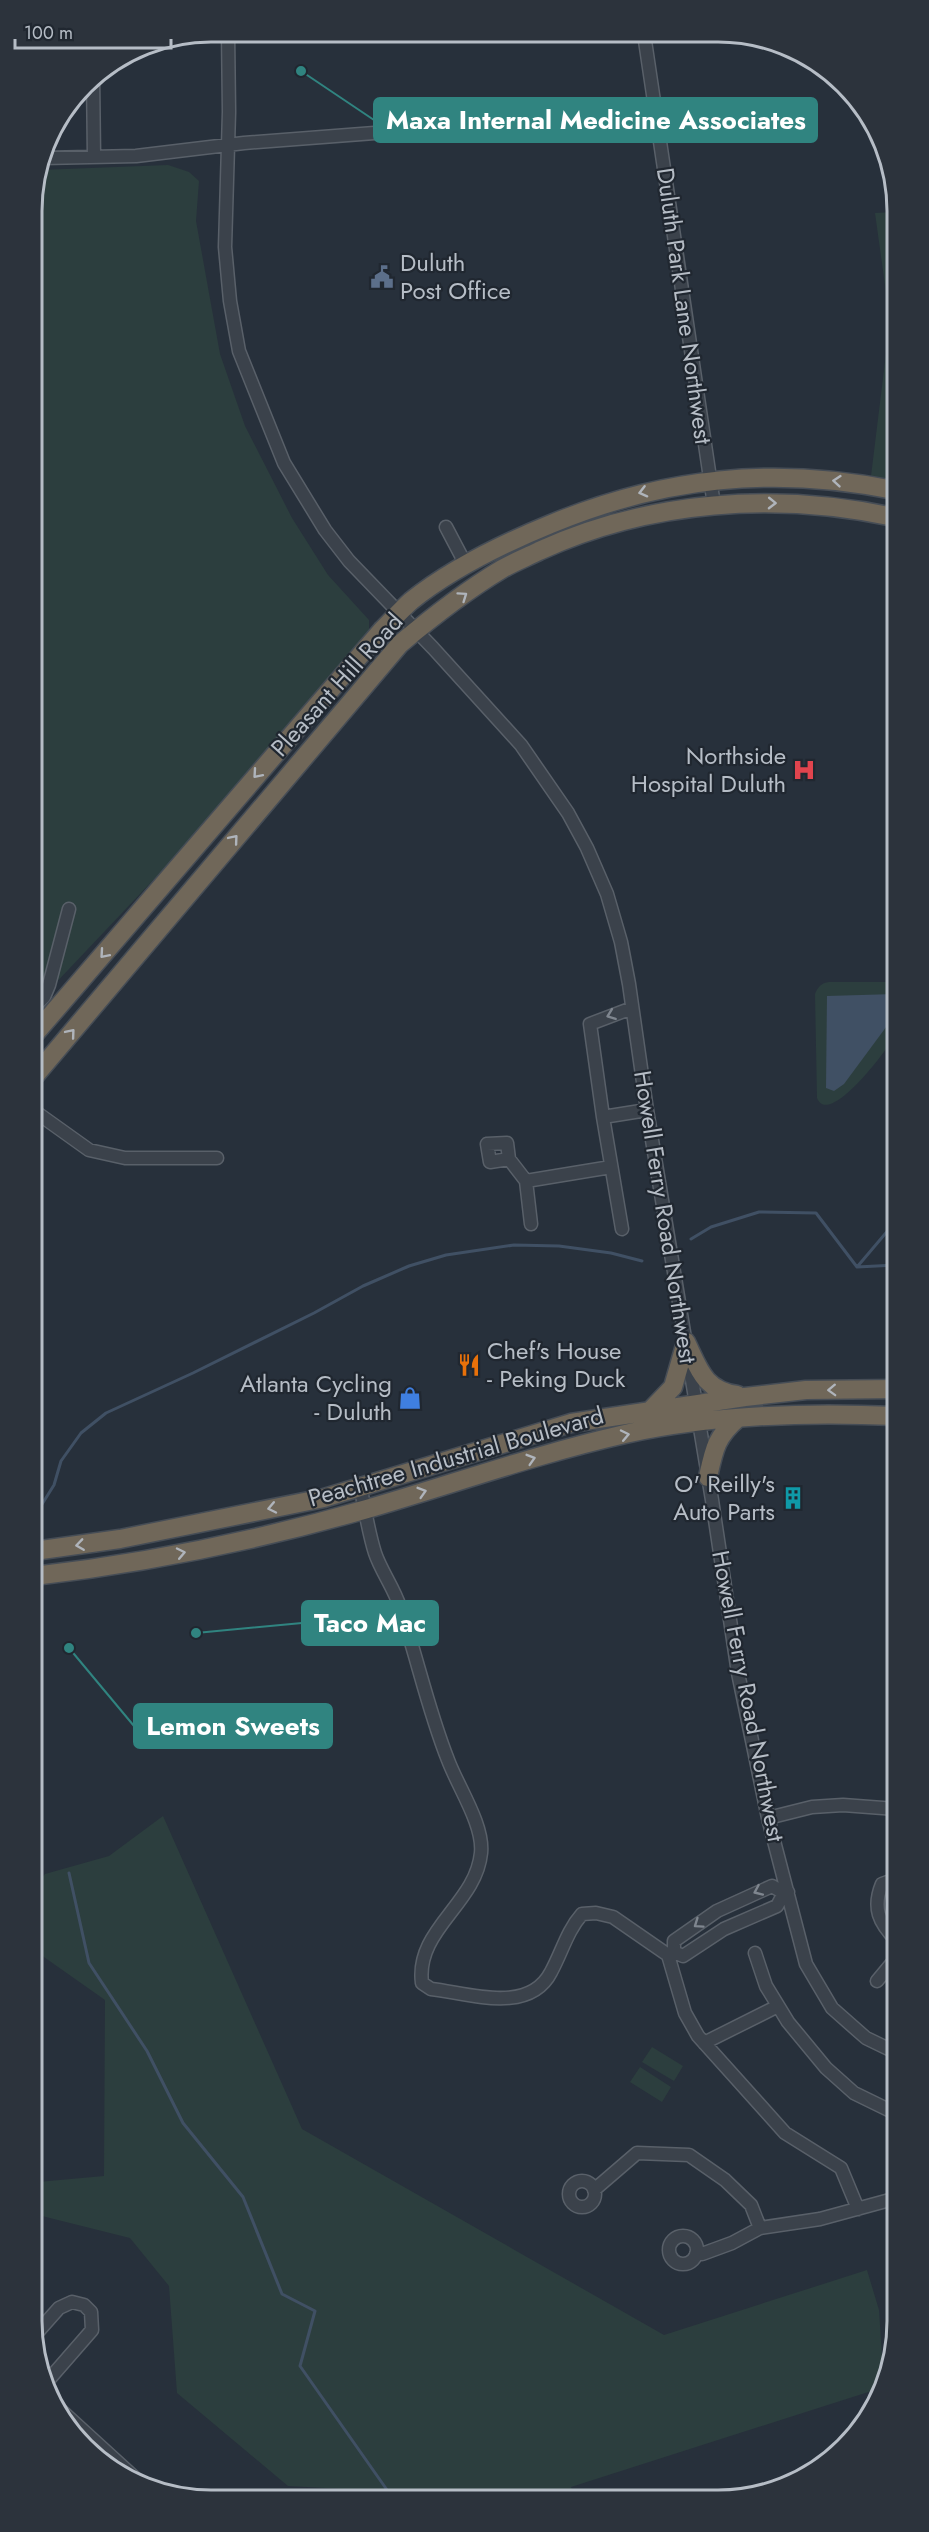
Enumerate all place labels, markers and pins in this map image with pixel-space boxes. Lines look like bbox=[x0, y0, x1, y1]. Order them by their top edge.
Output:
callout: Maxa Internal Medicine Associates bbox=[374, 98, 817, 142]
place label: Duluth Post Office bbox=[400, 245, 511, 308]
public building icon: Duluth Post Office bbox=[369, 264, 395, 290]
place label: Northside Hospital Duluth bbox=[631, 738, 786, 801]
hospital icon: Northside Hospital Duluth bbox=[791, 757, 817, 783]
place label: Chef's House - Peking Duck bbox=[487, 1333, 626, 1396]
restaurant icon: Chef's House - Peking Duck bbox=[456, 1352, 482, 1378]
place label: Atlanta Cycling - Duluth bbox=[240, 1366, 392, 1429]
shop icon: Atlanta Cycling - Duluth bbox=[397, 1385, 423, 1411]
place label: O' Reilly's Auto Parts bbox=[673, 1466, 775, 1529]
building icon: O' Reilly's Auto Parts bbox=[780, 1485, 806, 1511]
callout: Taco Mac bbox=[302, 1601, 438, 1645]
callout: Lemon Sweets bbox=[134, 1704, 332, 1748]

